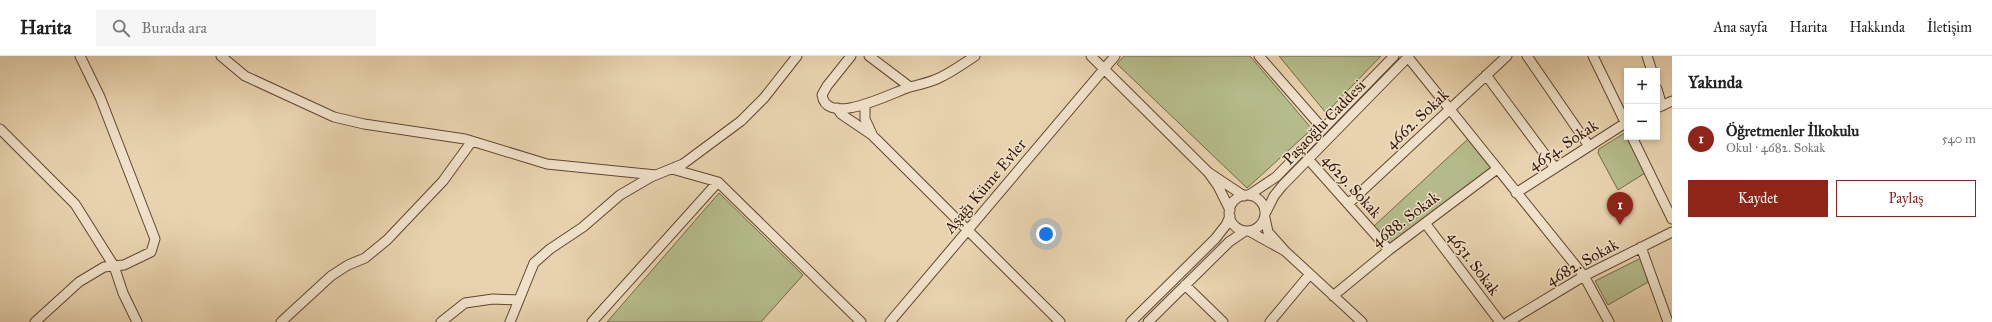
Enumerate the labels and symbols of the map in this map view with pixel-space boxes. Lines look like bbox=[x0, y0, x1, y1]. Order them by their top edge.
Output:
street label: Paşaoğlu Caddesi bbox=[1279, 75, 1370, 169]
street label: 4662. Sokak bbox=[1382, 85, 1453, 153]
street label: 4654. Sokak bbox=[1525, 115, 1602, 175]
street label: Aşağı Küme Evler bbox=[939, 135, 1031, 239]
street label: 4629. Sokak bbox=[1318, 150, 1386, 222]
street label: 4688. Sokak bbox=[1367, 187, 1443, 251]
pin: 1 bbox=[1607, 192, 1633, 225]
your location bbox=[1036, 224, 1056, 244]
street label: 4631. Sokak bbox=[1444, 227, 1505, 299]
street label: 4682. Sokak bbox=[1543, 234, 1622, 290]

